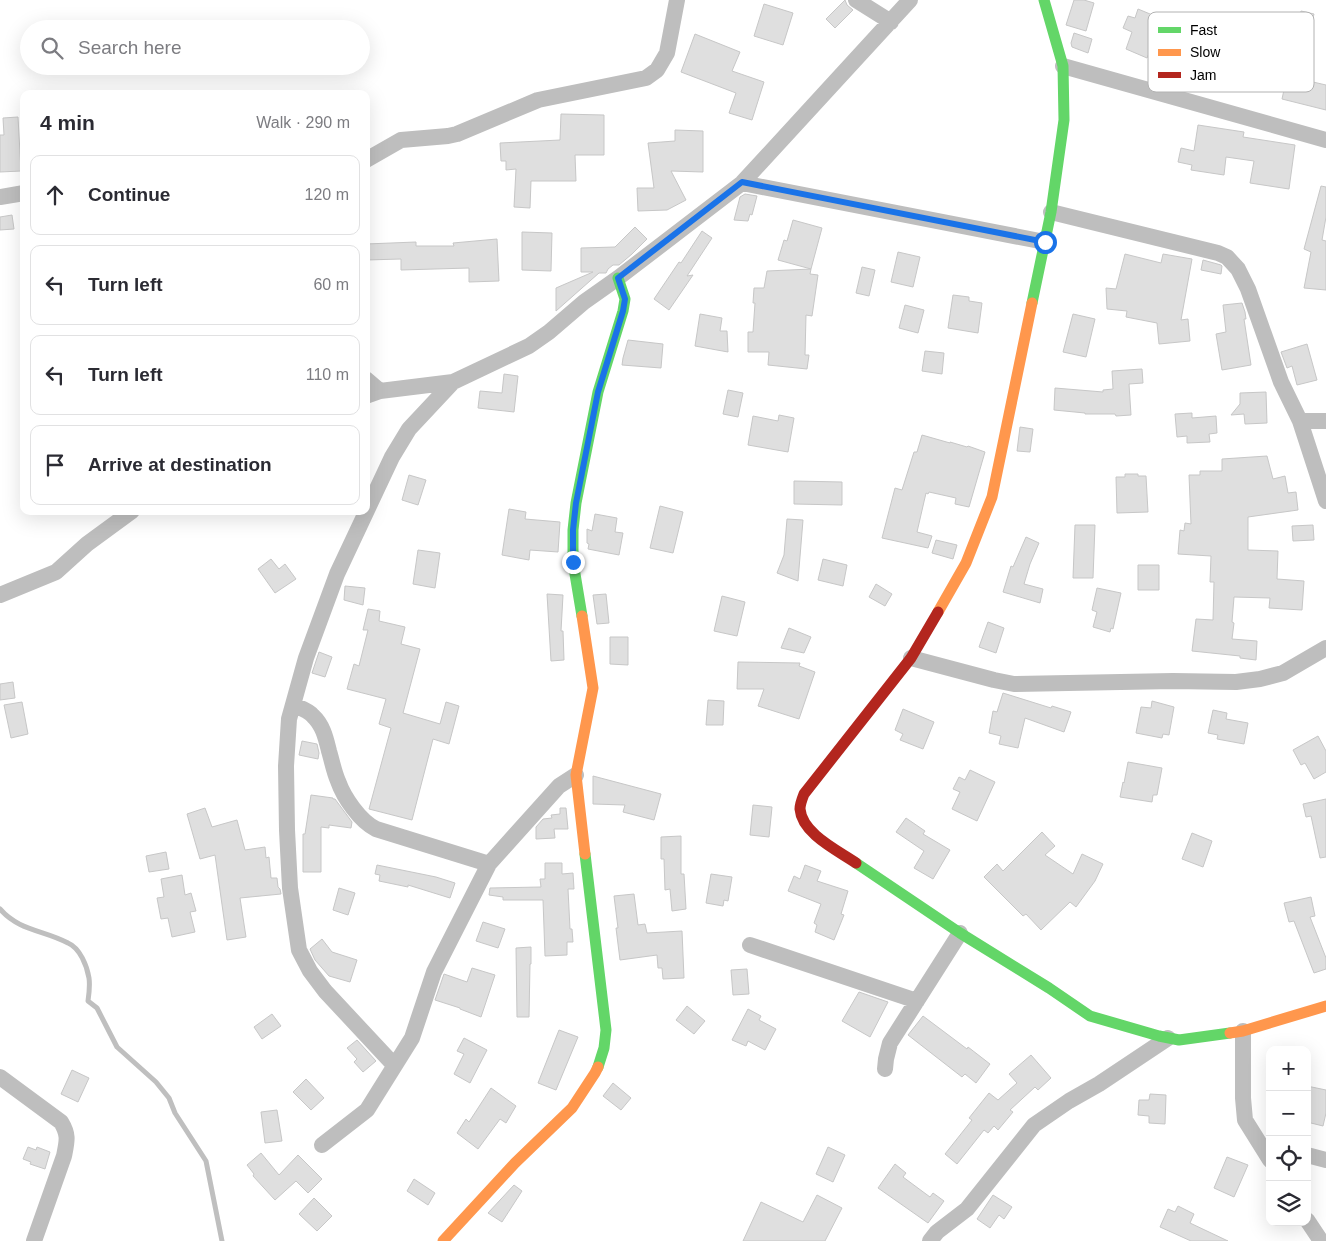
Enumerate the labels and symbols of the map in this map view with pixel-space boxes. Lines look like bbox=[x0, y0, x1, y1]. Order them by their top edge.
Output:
legend bbox=[1148, 12, 1314, 92]
text: Fast bbox=[1190, 22, 1217, 38]
text: Slow bbox=[1190, 44, 1221, 60]
text: Jam bbox=[1190, 67, 1216, 83]
route start bbox=[1034, 231, 1057, 254]
route end bbox=[562, 551, 585, 574]

